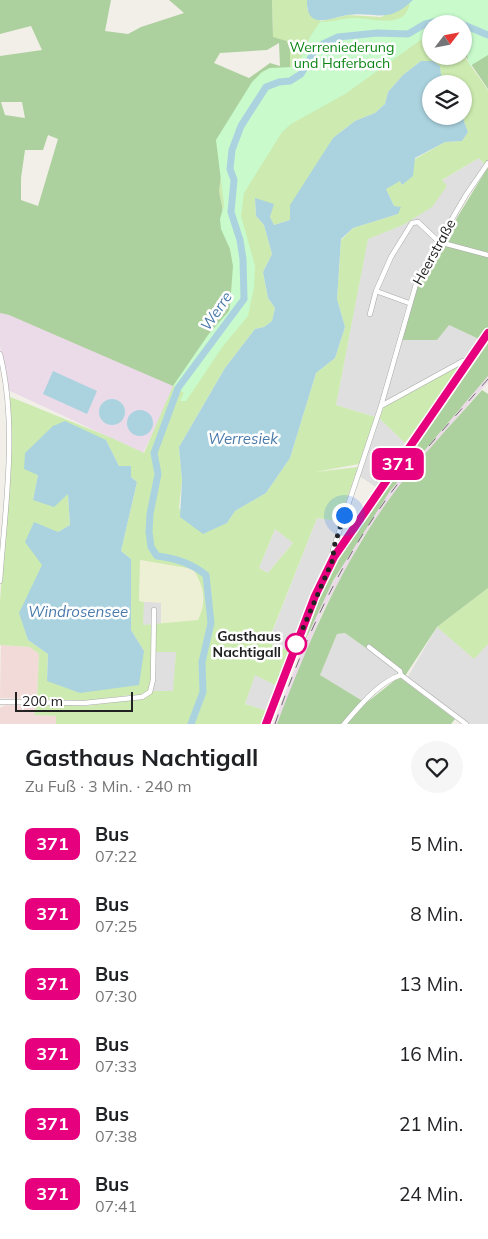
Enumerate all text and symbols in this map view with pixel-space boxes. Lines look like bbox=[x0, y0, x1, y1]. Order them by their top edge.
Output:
north arrow bbox=[422, 15, 472, 65]
map controls bbox=[422, 15, 472, 125]
park label: Werreniederung und Haferbach bbox=[289, 38, 395, 72]
button: layers bbox=[422, 75, 472, 125]
street label: Heerstraße bbox=[409, 216, 459, 288]
water label: Werre bbox=[196, 288, 236, 334]
water label: Werresiek bbox=[208, 429, 279, 448]
line badge: 371 bbox=[369, 448, 427, 480]
text: 371 bbox=[382, 452, 414, 475]
your location bbox=[332, 503, 357, 528]
water label: Windrosensee bbox=[28, 602, 128, 621]
place label: Gasthaus Nachtigall bbox=[213, 627, 281, 661]
marker: Gasthaus Nachtigall bbox=[285, 633, 307, 655]
scale bar bbox=[15, 689, 132, 712]
text: 200 m bbox=[22, 692, 63, 710]
button: heart bbox=[411, 741, 463, 793]
text: Gasthaus Nachtigall bbox=[25, 742, 258, 772]
text: Zu Fuß · 3 Min. · 240 m bbox=[25, 776, 191, 796]
text: Bus bbox=[95, 822, 129, 846]
text: 371 bbox=[36, 832, 69, 855]
text: 5 Min. bbox=[410, 832, 463, 856]
text: 07:22 bbox=[95, 846, 137, 866]
text: Bus bbox=[95, 892, 129, 916]
text: 371 bbox=[36, 902, 69, 925]
text: 8 Min. bbox=[410, 902, 463, 926]
text: 07:25 bbox=[95, 916, 137, 936]
text: Bus bbox=[95, 962, 129, 986]
text: 371 bbox=[36, 972, 69, 995]
text: 13 Min. bbox=[399, 972, 463, 996]
text: 07:30 bbox=[95, 986, 137, 1006]
text: Bus bbox=[95, 1032, 129, 1056]
text: 371 bbox=[36, 1042, 69, 1065]
text: 16 Min. bbox=[399, 1042, 463, 1066]
text: 07:33 bbox=[95, 1056, 137, 1076]
text: Bus bbox=[95, 1102, 129, 1126]
text: 371 bbox=[36, 1112, 69, 1135]
text: 21 Min. bbox=[399, 1112, 463, 1136]
text: 07:38 bbox=[95, 1126, 137, 1146]
text: Bus bbox=[95, 1172, 129, 1196]
text: 371 bbox=[36, 1182, 69, 1205]
text: 24 Min. bbox=[399, 1182, 463, 1206]
text: 07:41 bbox=[95, 1196, 137, 1216]

